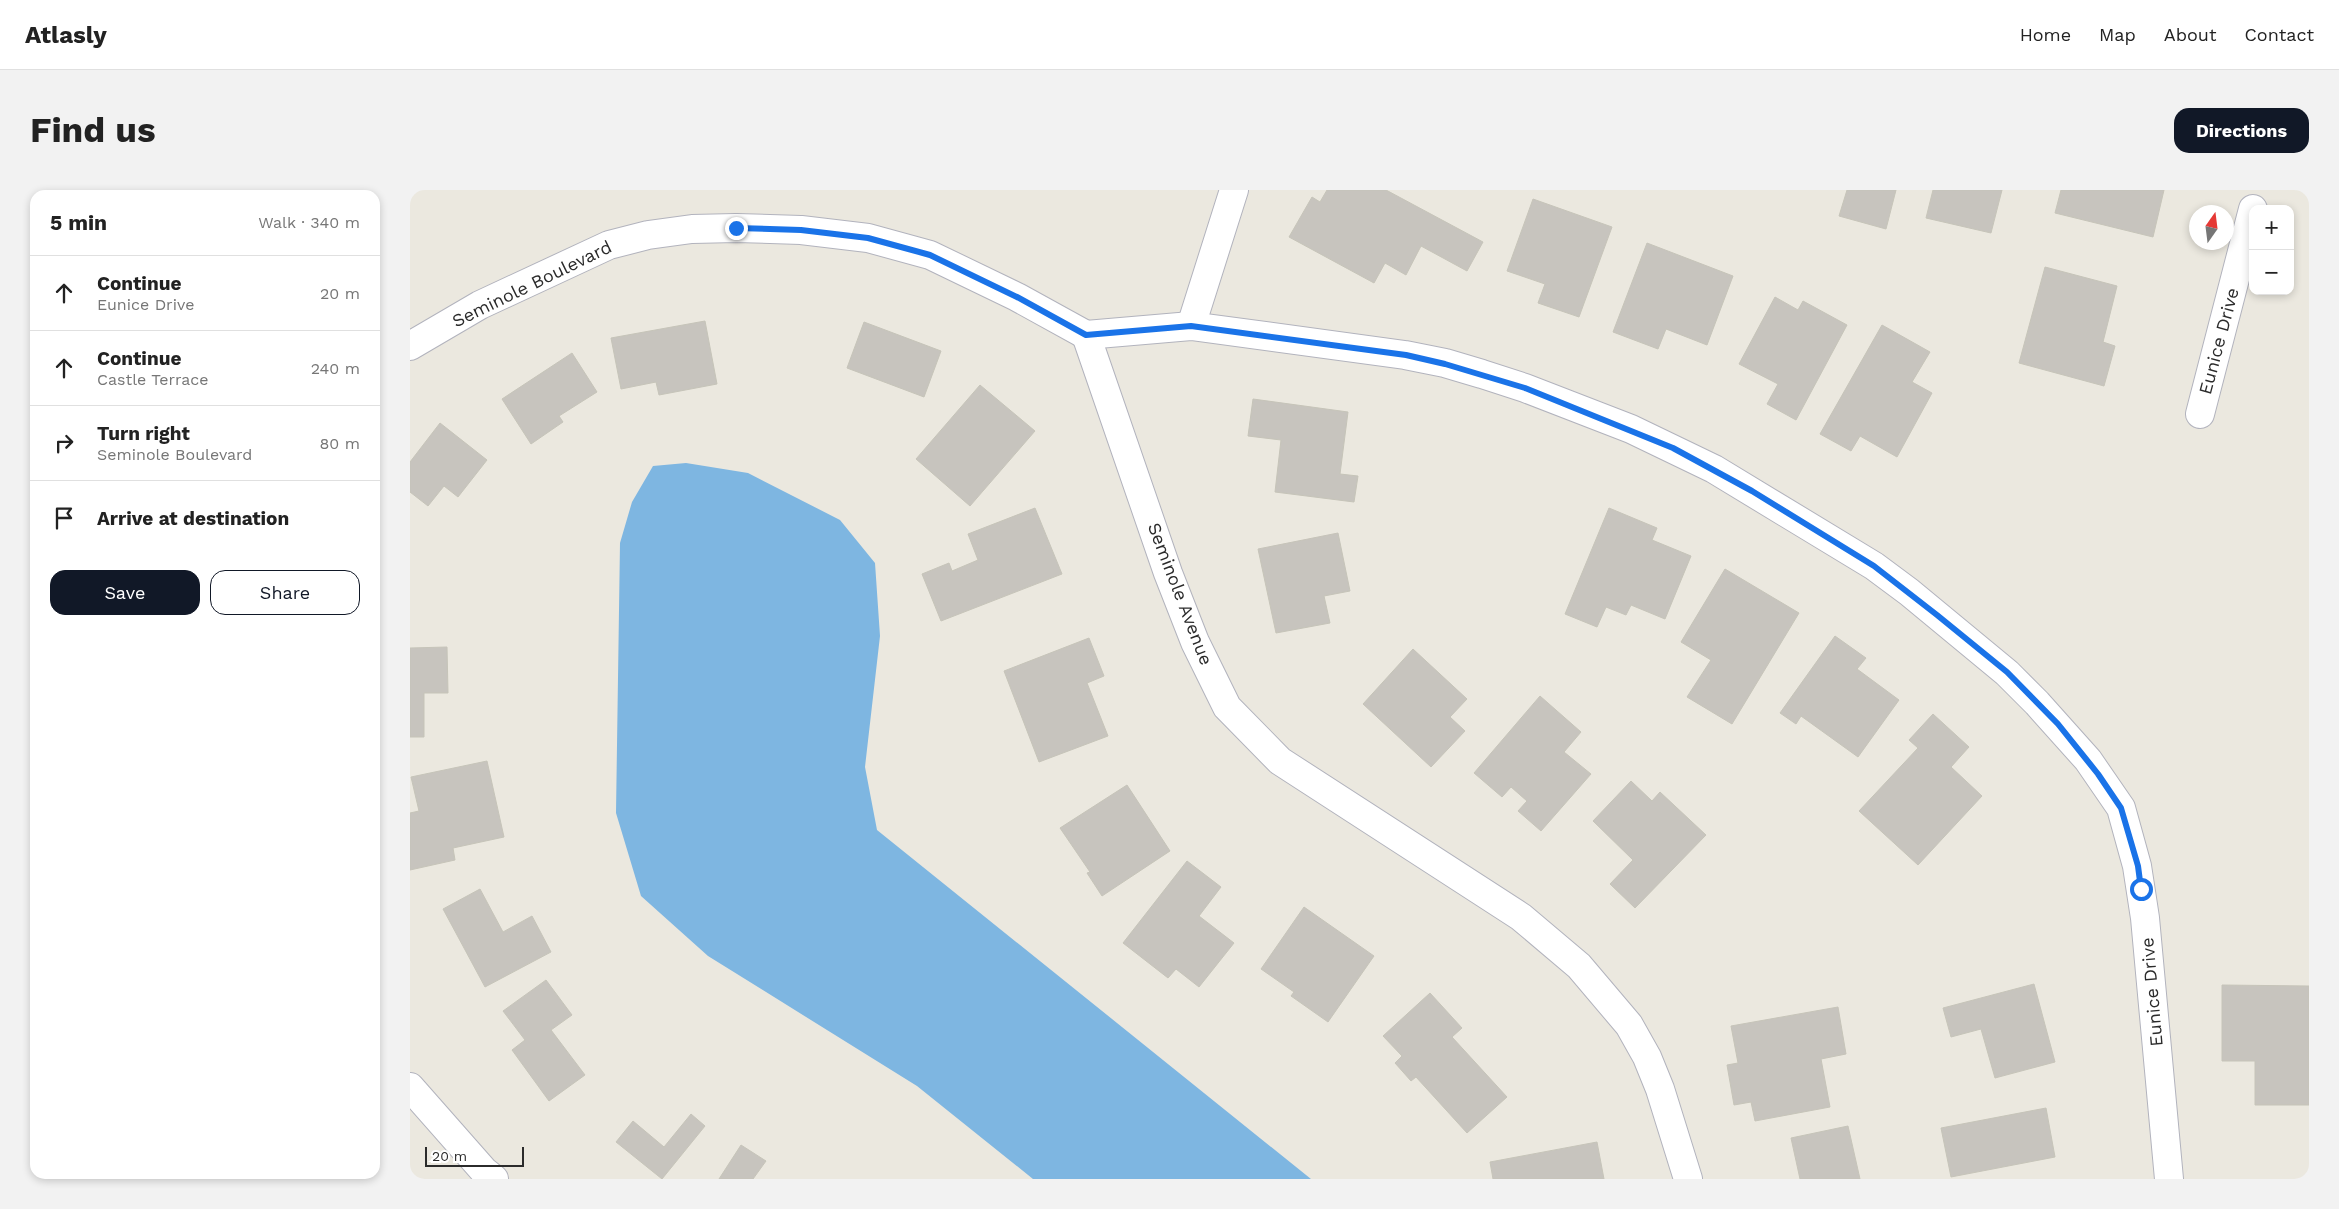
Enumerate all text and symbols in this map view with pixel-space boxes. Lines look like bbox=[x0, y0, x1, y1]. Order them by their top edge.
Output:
text: Atlasly bbox=[25, 21, 107, 49]
text: Home bbox=[2020, 24, 2071, 45]
text: Map bbox=[2099, 24, 2136, 45]
text: About bbox=[2164, 24, 2216, 45]
text: Contact bbox=[2244, 24, 2314, 45]
button: Directions bbox=[2174, 108, 2309, 153]
text: Find us bbox=[30, 109, 156, 151]
north arrow bbox=[2189, 205, 2234, 250]
map controls bbox=[2249, 205, 2294, 295]
button: + bbox=[2249, 205, 2294, 250]
text: 5 min bbox=[50, 210, 107, 235]
text: Walk · 340 m bbox=[258, 213, 360, 232]
route end bbox=[725, 217, 748, 240]
street label: Seminole Boulevard bbox=[449, 236, 615, 331]
button: − bbox=[2249, 250, 2294, 295]
text: Continue bbox=[97, 272, 181, 295]
icon: ahead bbox=[50, 279, 78, 307]
text: 20 m bbox=[320, 284, 360, 303]
street label: Eunice Drive bbox=[2194, 285, 2243, 397]
text: Eunice Drive bbox=[97, 295, 194, 314]
text: Continue bbox=[97, 347, 181, 370]
icon: ahead bbox=[50, 354, 78, 382]
text: 240 m bbox=[311, 359, 360, 378]
text: Castle Terrace bbox=[97, 370, 209, 389]
text: Turn right bbox=[97, 422, 190, 445]
icon: right bbox=[50, 429, 78, 457]
text: 80 m bbox=[319, 434, 360, 453]
text: Seminole Boulevard bbox=[97, 445, 252, 464]
icon: arrive bbox=[50, 504, 78, 532]
text: Arrive at destination bbox=[97, 507, 289, 530]
street label: Seminole Avenue bbox=[1144, 520, 1217, 668]
button: Save bbox=[50, 570, 200, 615]
button: Share bbox=[210, 570, 360, 615]
route start bbox=[2130, 878, 2153, 901]
street label: Eunice Drive bbox=[2136, 937, 2167, 1048]
scale bar bbox=[425, 1144, 524, 1167]
text: 20 m bbox=[432, 1148, 467, 1164]

